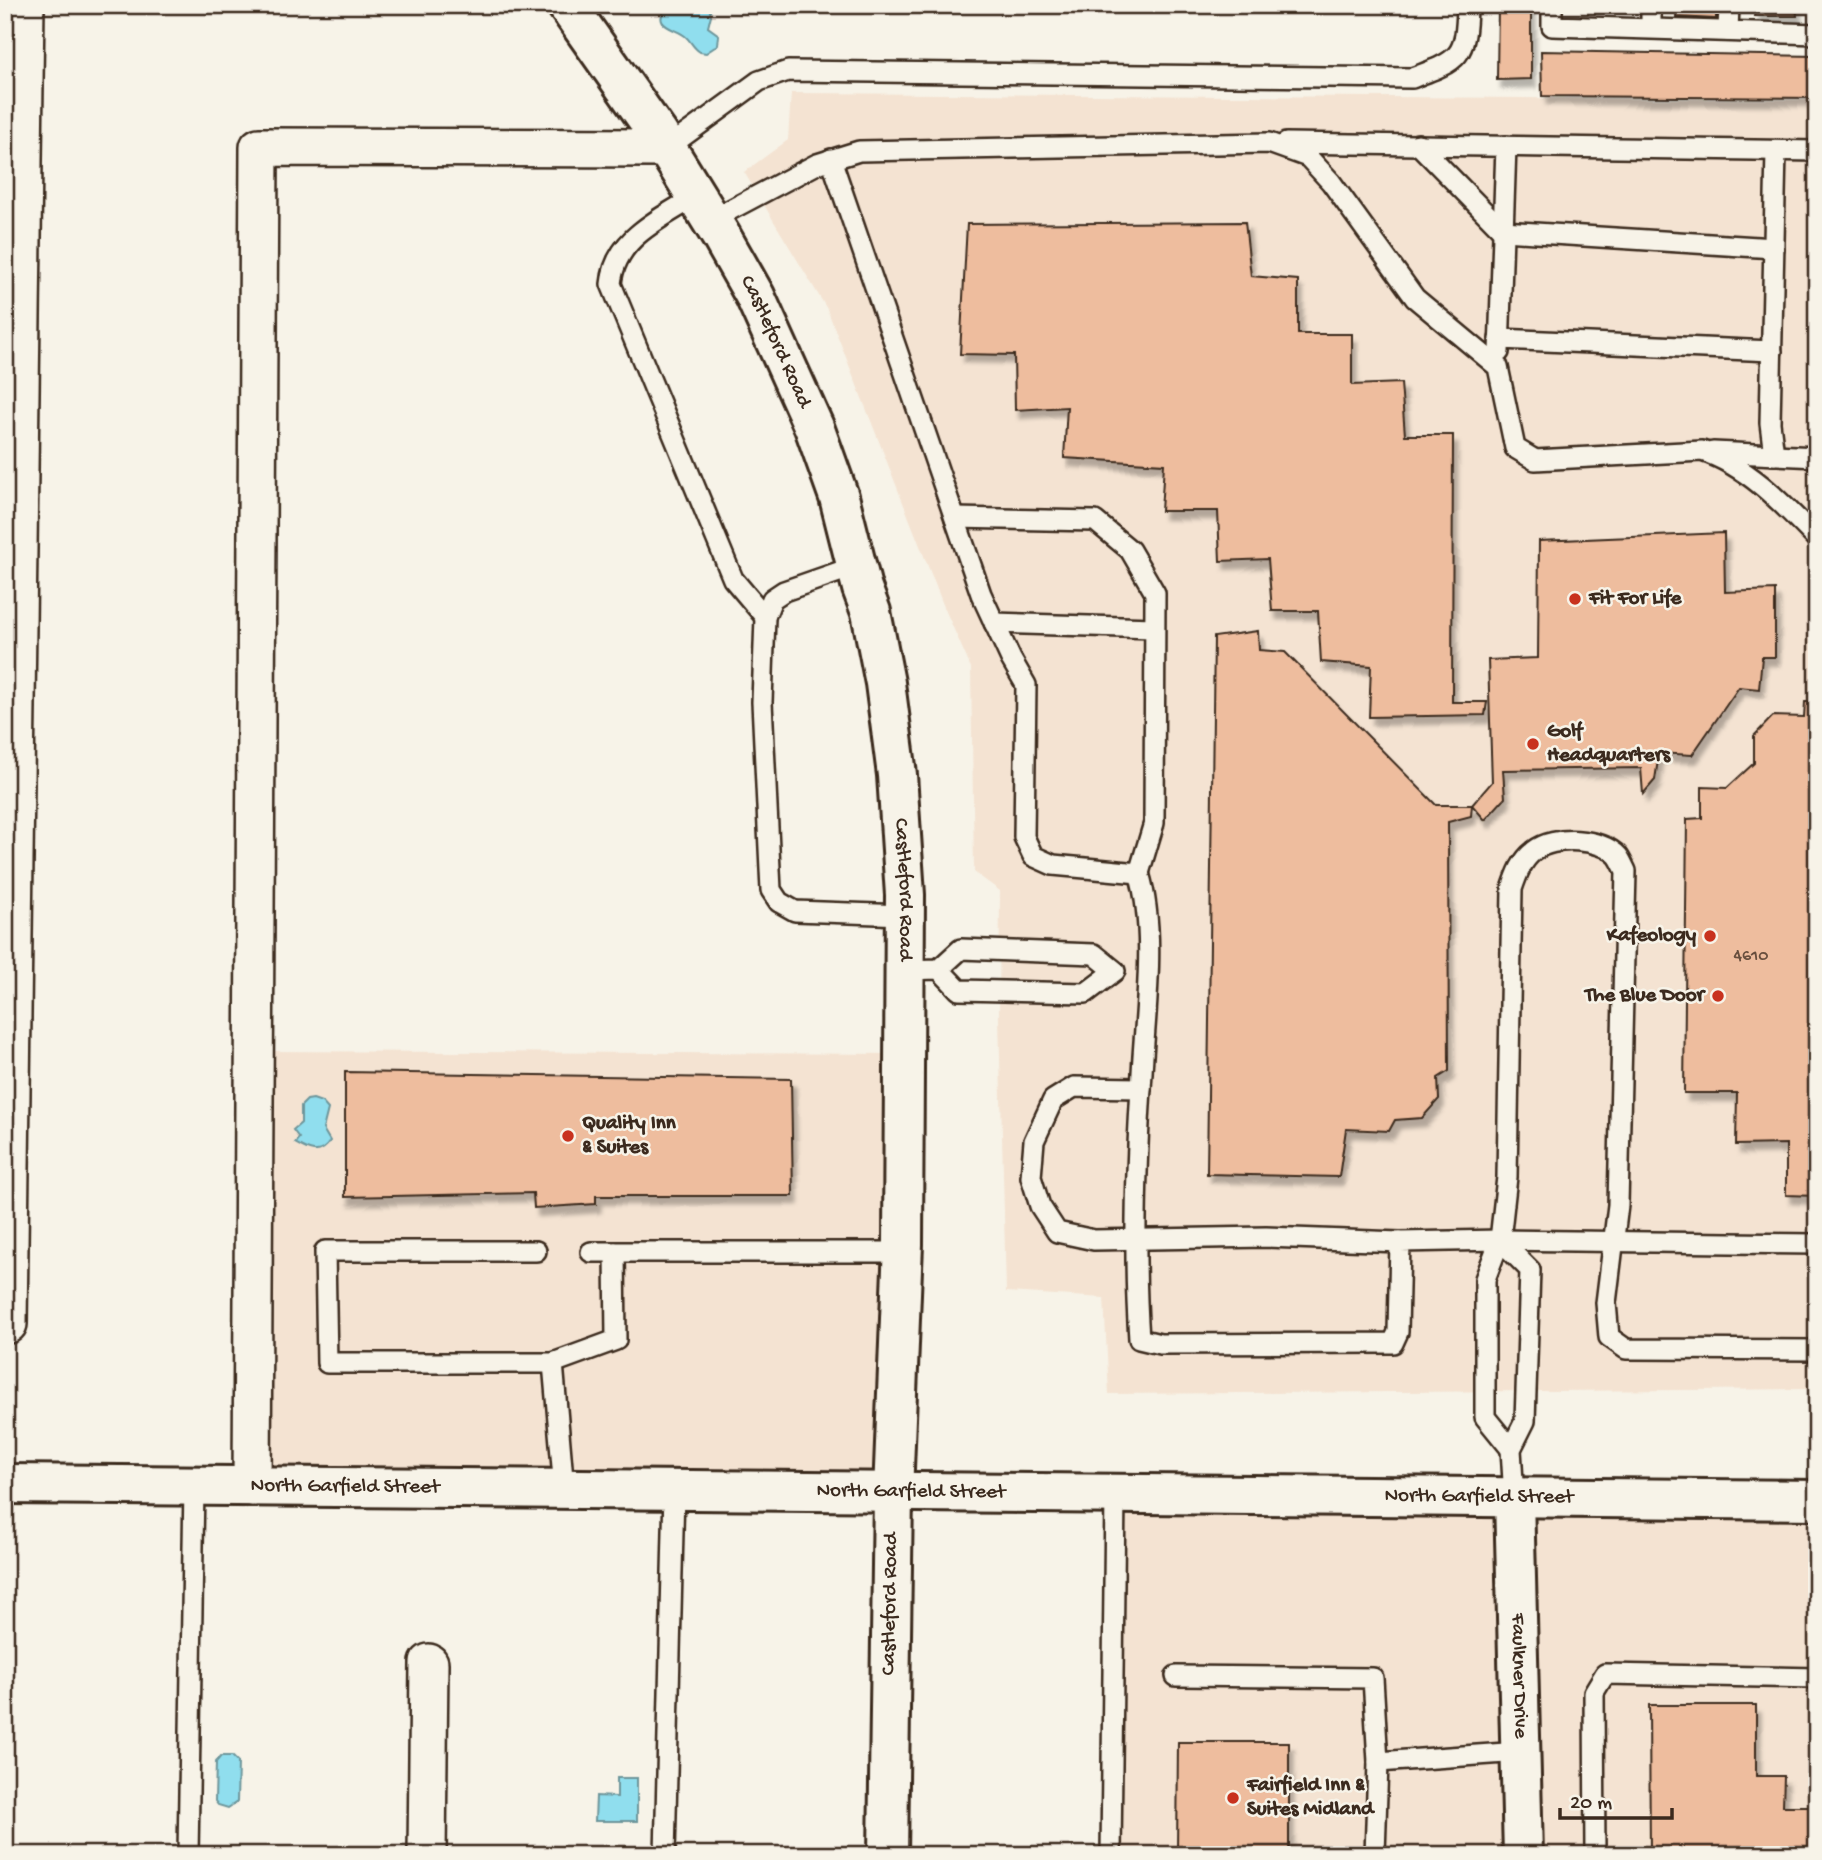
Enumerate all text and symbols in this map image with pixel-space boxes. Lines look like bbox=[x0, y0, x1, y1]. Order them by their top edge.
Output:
street label: Castleford Road bbox=[734, 271, 817, 414]
place label: Fit For Life bbox=[1588, 587, 1683, 612]
marker: Fit For Life bbox=[1567, 591, 1583, 607]
place label: Golf Headquarters bbox=[1547, 720, 1671, 769]
marker: Golf Headquarters bbox=[1525, 736, 1541, 752]
street label: Castleford Road bbox=[887, 817, 918, 963]
place label: Kafeology bbox=[1606, 924, 1697, 949]
marker: Kafeology bbox=[1702, 928, 1718, 944]
house number: 4610 bbox=[1733, 946, 1769, 967]
place label: The Blue Door bbox=[1583, 984, 1707, 1009]
marker: The Blue Door bbox=[1710, 988, 1726, 1004]
place label: Quality Inn & Suites bbox=[582, 1112, 677, 1161]
marker: Quality Inn & Suites bbox=[560, 1128, 576, 1144]
street label: North Garfield Street bbox=[250, 1474, 442, 1500]
street label: North Garfield Street bbox=[816, 1479, 1008, 1505]
street label: North Garfield Street bbox=[1384, 1484, 1576, 1510]
street label: Castleford Road bbox=[877, 1531, 905, 1676]
street label: Faulkner Drive bbox=[1504, 1612, 1533, 1740]
place label: Fairfield Inn & Suites Midland bbox=[1246, 1774, 1376, 1823]
scale bar bbox=[1560, 1776, 1672, 1820]
marker: Fairfield Inn & Suites Midland bbox=[1225, 1790, 1241, 1806]
text: 20 m bbox=[1570, 1792, 1612, 1817]

